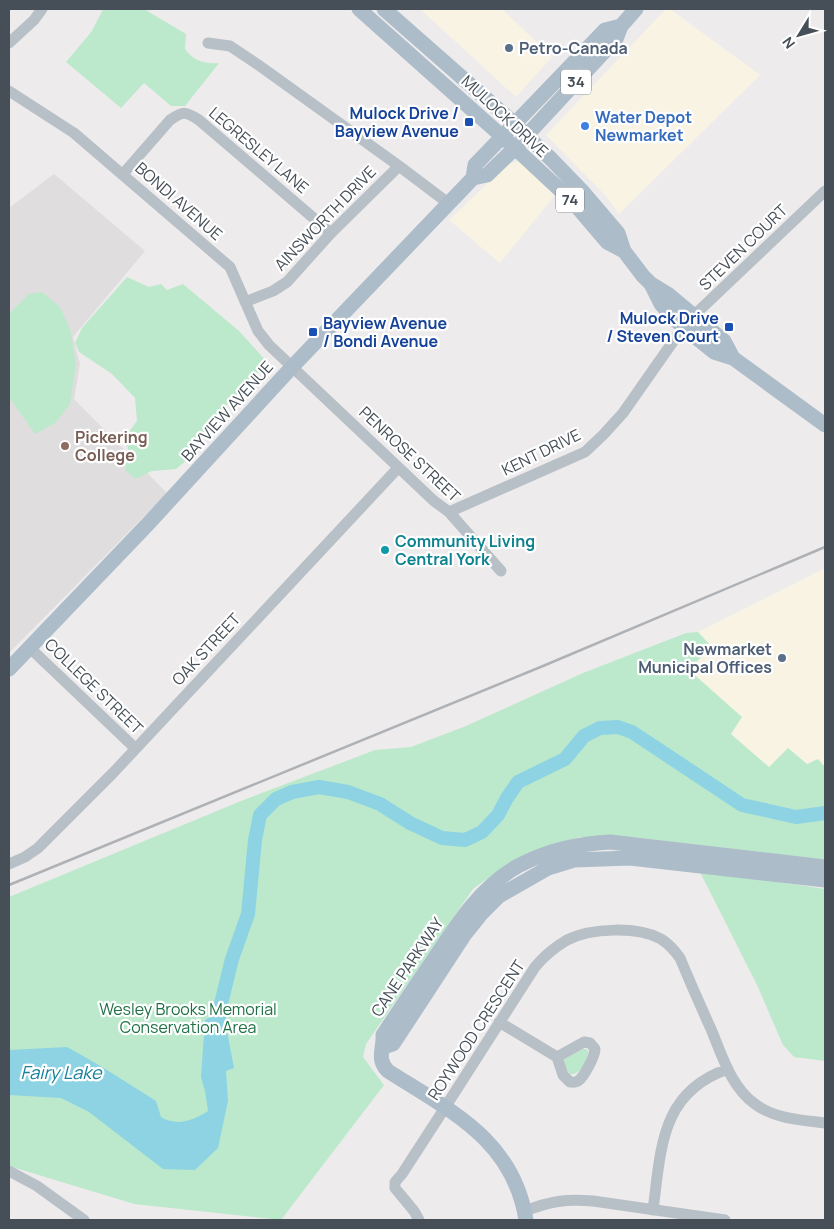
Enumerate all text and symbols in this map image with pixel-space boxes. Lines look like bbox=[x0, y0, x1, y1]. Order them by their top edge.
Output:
north arrow bbox=[774, 10, 824, 60]
text: N bbox=[778, 33, 799, 53]
place label: Petro-Canada bbox=[519, 37, 628, 59]
marker: Petro-Canada bbox=[503, 42, 515, 54]
street label: MULOCK DRIVE bbox=[457, 70, 553, 162]
road number: 34 bbox=[561, 70, 591, 94]
street label: LEGRESLEY LANE bbox=[204, 102, 314, 198]
place label: Mulock Drive / Bayview Avenue bbox=[335, 102, 459, 142]
place label: Water Depot Newmarket bbox=[595, 106, 692, 146]
marker: Mulock Drive / Bayview Avenue bbox=[463, 116, 475, 128]
marker: Water Depot Newmarket bbox=[579, 120, 591, 132]
street label: BONDI AVENUE bbox=[131, 157, 227, 245]
street label: AINSWORTH DRIVE bbox=[269, 161, 381, 275]
road number: 74 bbox=[556, 188, 584, 212]
street label: STEVEN COURT bbox=[694, 199, 792, 295]
place label: Mulock Drive / Steven Court bbox=[606, 307, 719, 347]
place label: Bayview Avenue / Bondi Avenue bbox=[323, 312, 447, 352]
marker: Mulock Drive / Steven Court bbox=[723, 321, 735, 333]
marker: Bayview Avenue / Bondi Avenue bbox=[307, 326, 319, 338]
street label: BAYVIEW AVENUE bbox=[176, 356, 278, 466]
street label: PENROSE STREET bbox=[355, 401, 466, 507]
street label: KENT DRIVE bbox=[498, 423, 584, 481]
place label: Pickering College bbox=[75, 426, 148, 466]
marker: Pickering College bbox=[59, 440, 71, 452]
place label: Community Living Central York bbox=[395, 530, 535, 570]
marker: Community Living Central York bbox=[379, 544, 391, 556]
street label: OAK STREET bbox=[167, 608, 245, 690]
street label: COLLEGE STREET bbox=[40, 633, 148, 739]
place label: Newmarket Municipal Offices bbox=[638, 638, 772, 678]
marker: Newmarket Municipal Offices bbox=[776, 652, 788, 664]
street label: CANE PARKWAY bbox=[366, 913, 448, 1021]
street label: ROYWOOD CRESCENT bbox=[422, 955, 530, 1104]
park label: Wesley Brooks Memorial Conservation Area bbox=[99, 998, 277, 1038]
water label: Fairy Lake bbox=[21, 1060, 103, 1084]

